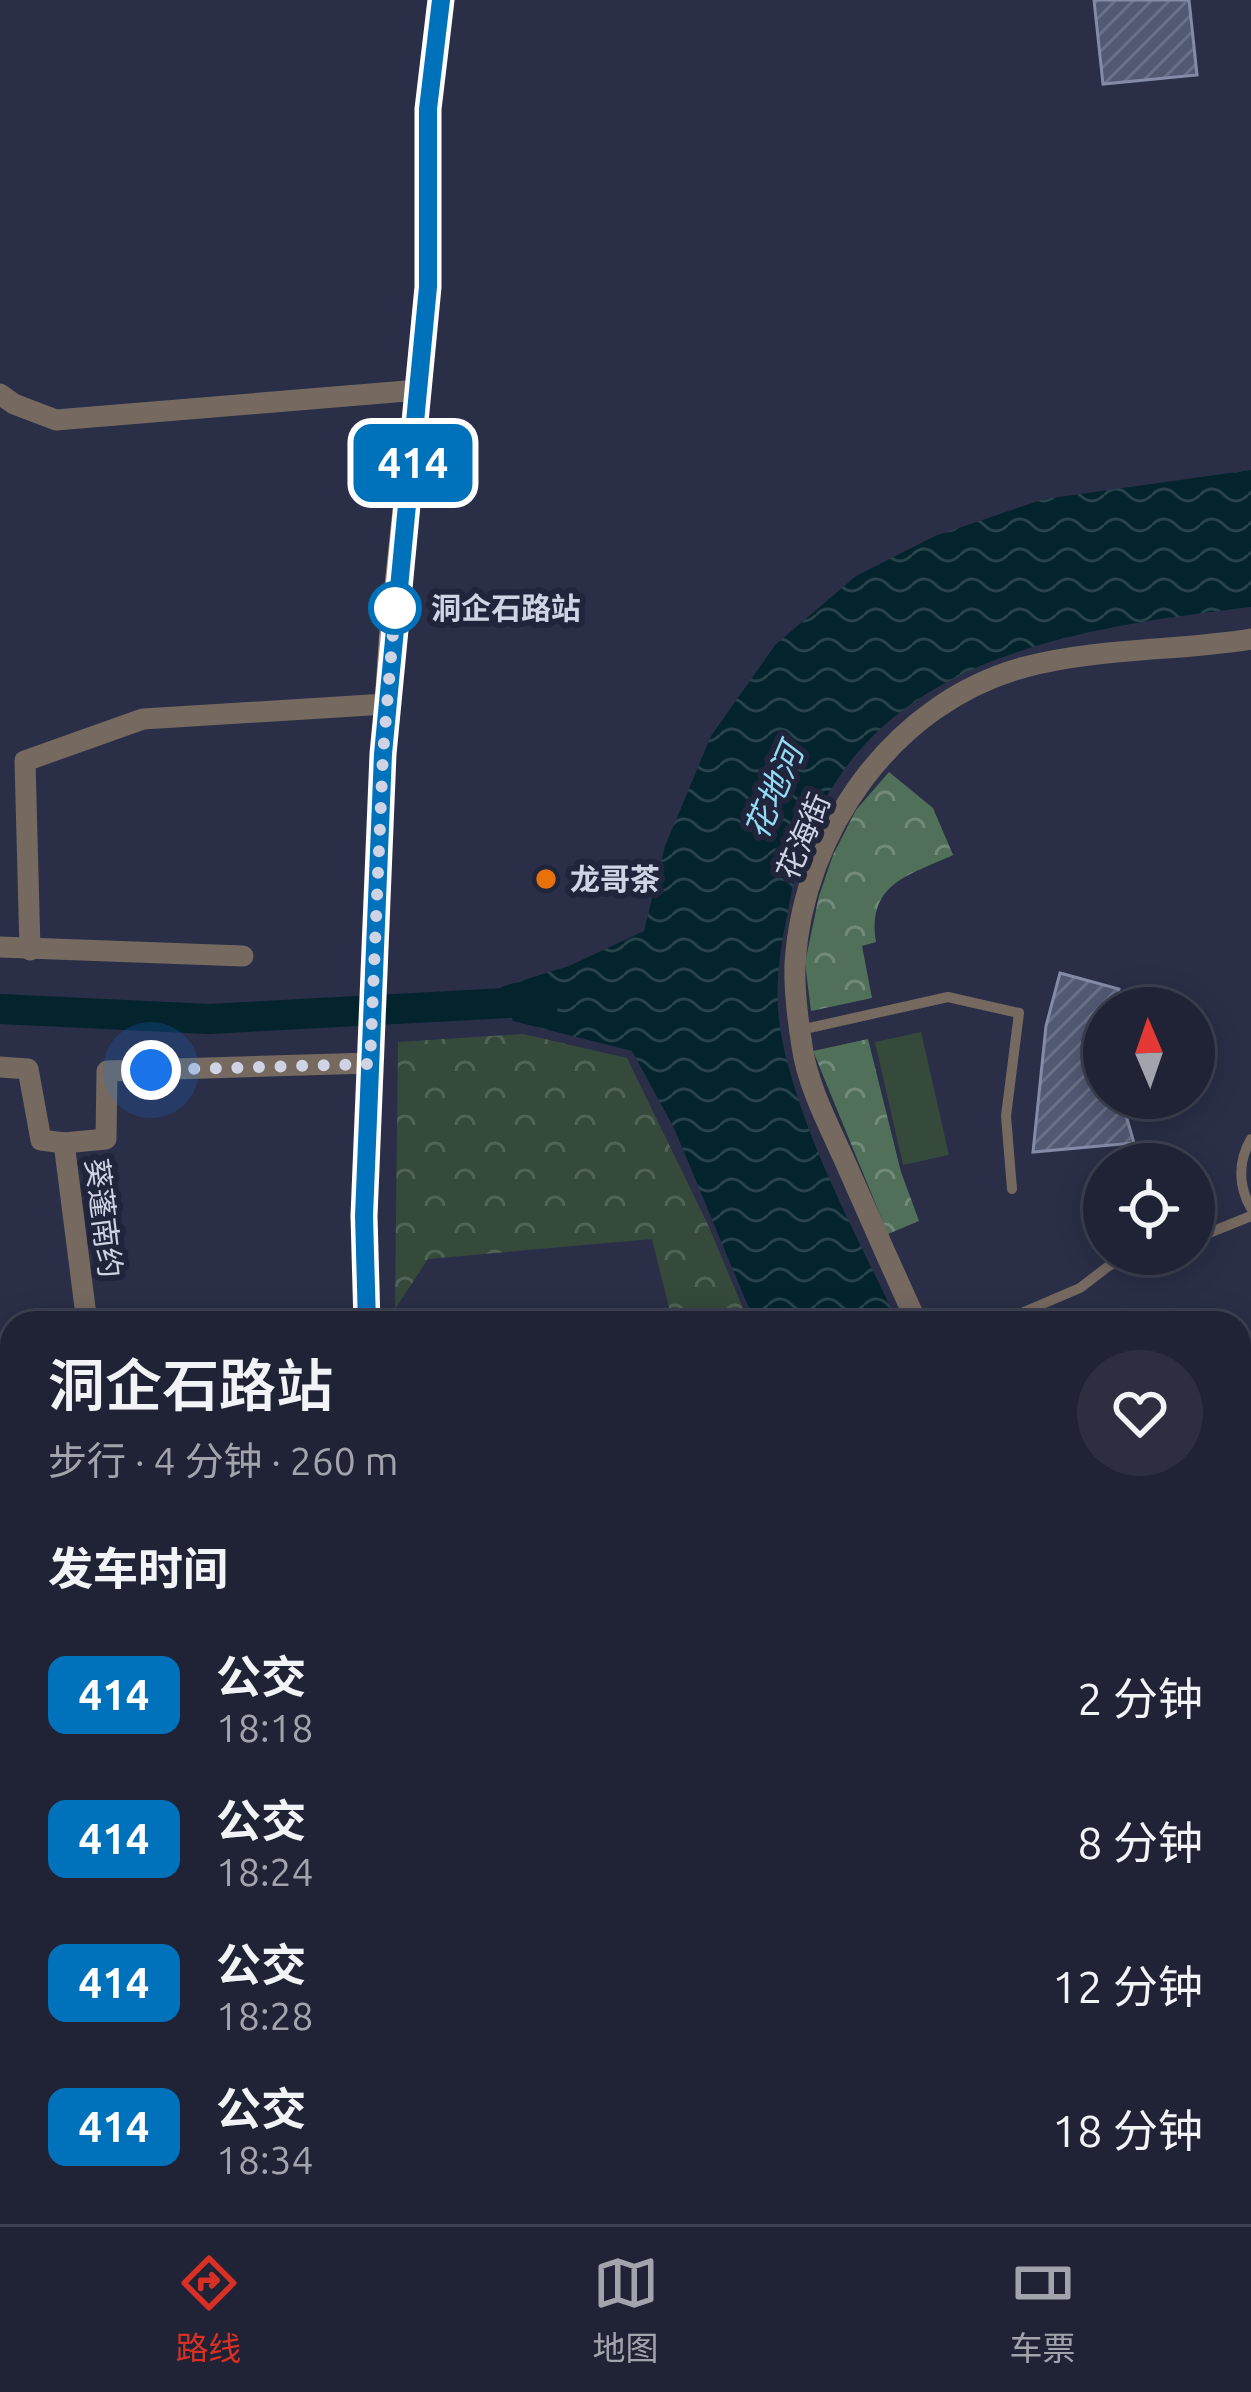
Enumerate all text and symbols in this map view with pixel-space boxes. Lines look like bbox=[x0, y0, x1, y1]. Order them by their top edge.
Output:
line badge: 414 bbox=[344, 424, 482, 502]
text: 414 bbox=[377, 439, 449, 486]
marker: 洞企石路站 bbox=[370, 583, 420, 633]
place label: 洞企石路站 bbox=[431, 591, 581, 625]
water label: 花地河 bbox=[737, 733, 812, 844]
street label: 花海街 bbox=[770, 788, 836, 884]
place label: 龙哥茶 bbox=[570, 862, 660, 896]
marker: 龙哥茶 bbox=[533, 866, 559, 892]
north arrow bbox=[1083, 987, 1215, 1119]
map controls bbox=[1083, 987, 1215, 1275]
your location bbox=[121, 1040, 181, 1100]
button: locate bbox=[1083, 1143, 1215, 1275]
street label: 葵蓬南约 bbox=[80, 1156, 128, 1280]
button: heart bbox=[1077, 1350, 1203, 1476]
text: 洞企石路站 bbox=[48, 1353, 333, 1417]
text: 步行 · 4 分钟 · 260 m bbox=[48, 1439, 398, 1482]
text: 发车时间 bbox=[48, 1543, 228, 1594]
text: 公交 bbox=[216, 1651, 306, 1702]
text: 414 bbox=[78, 1671, 150, 1718]
text: 2 分钟 bbox=[1077, 1673, 1203, 1724]
text: 18:18 bbox=[216, 1706, 314, 1749]
text: 公交 bbox=[216, 1795, 306, 1846]
text: 414 bbox=[78, 1815, 150, 1862]
text: 8 分钟 bbox=[1077, 1817, 1203, 1868]
text: 18:24 bbox=[216, 1850, 314, 1893]
text: 公交 bbox=[216, 1939, 306, 1990]
text: 414 bbox=[78, 1959, 150, 2006]
text: 12 分钟 bbox=[1052, 1961, 1203, 2012]
text: 18:28 bbox=[216, 1994, 314, 2037]
text: 公交 bbox=[216, 2083, 306, 2134]
text: 414 bbox=[78, 2103, 150, 2150]
text: 18 分钟 bbox=[1052, 2105, 1203, 2156]
text: 18:34 bbox=[216, 2138, 314, 2181]
tab: 路线 bbox=[176, 2250, 242, 2370]
tab: 地图 bbox=[593, 2250, 659, 2370]
tab: 车票 bbox=[1010, 2250, 1076, 2370]

